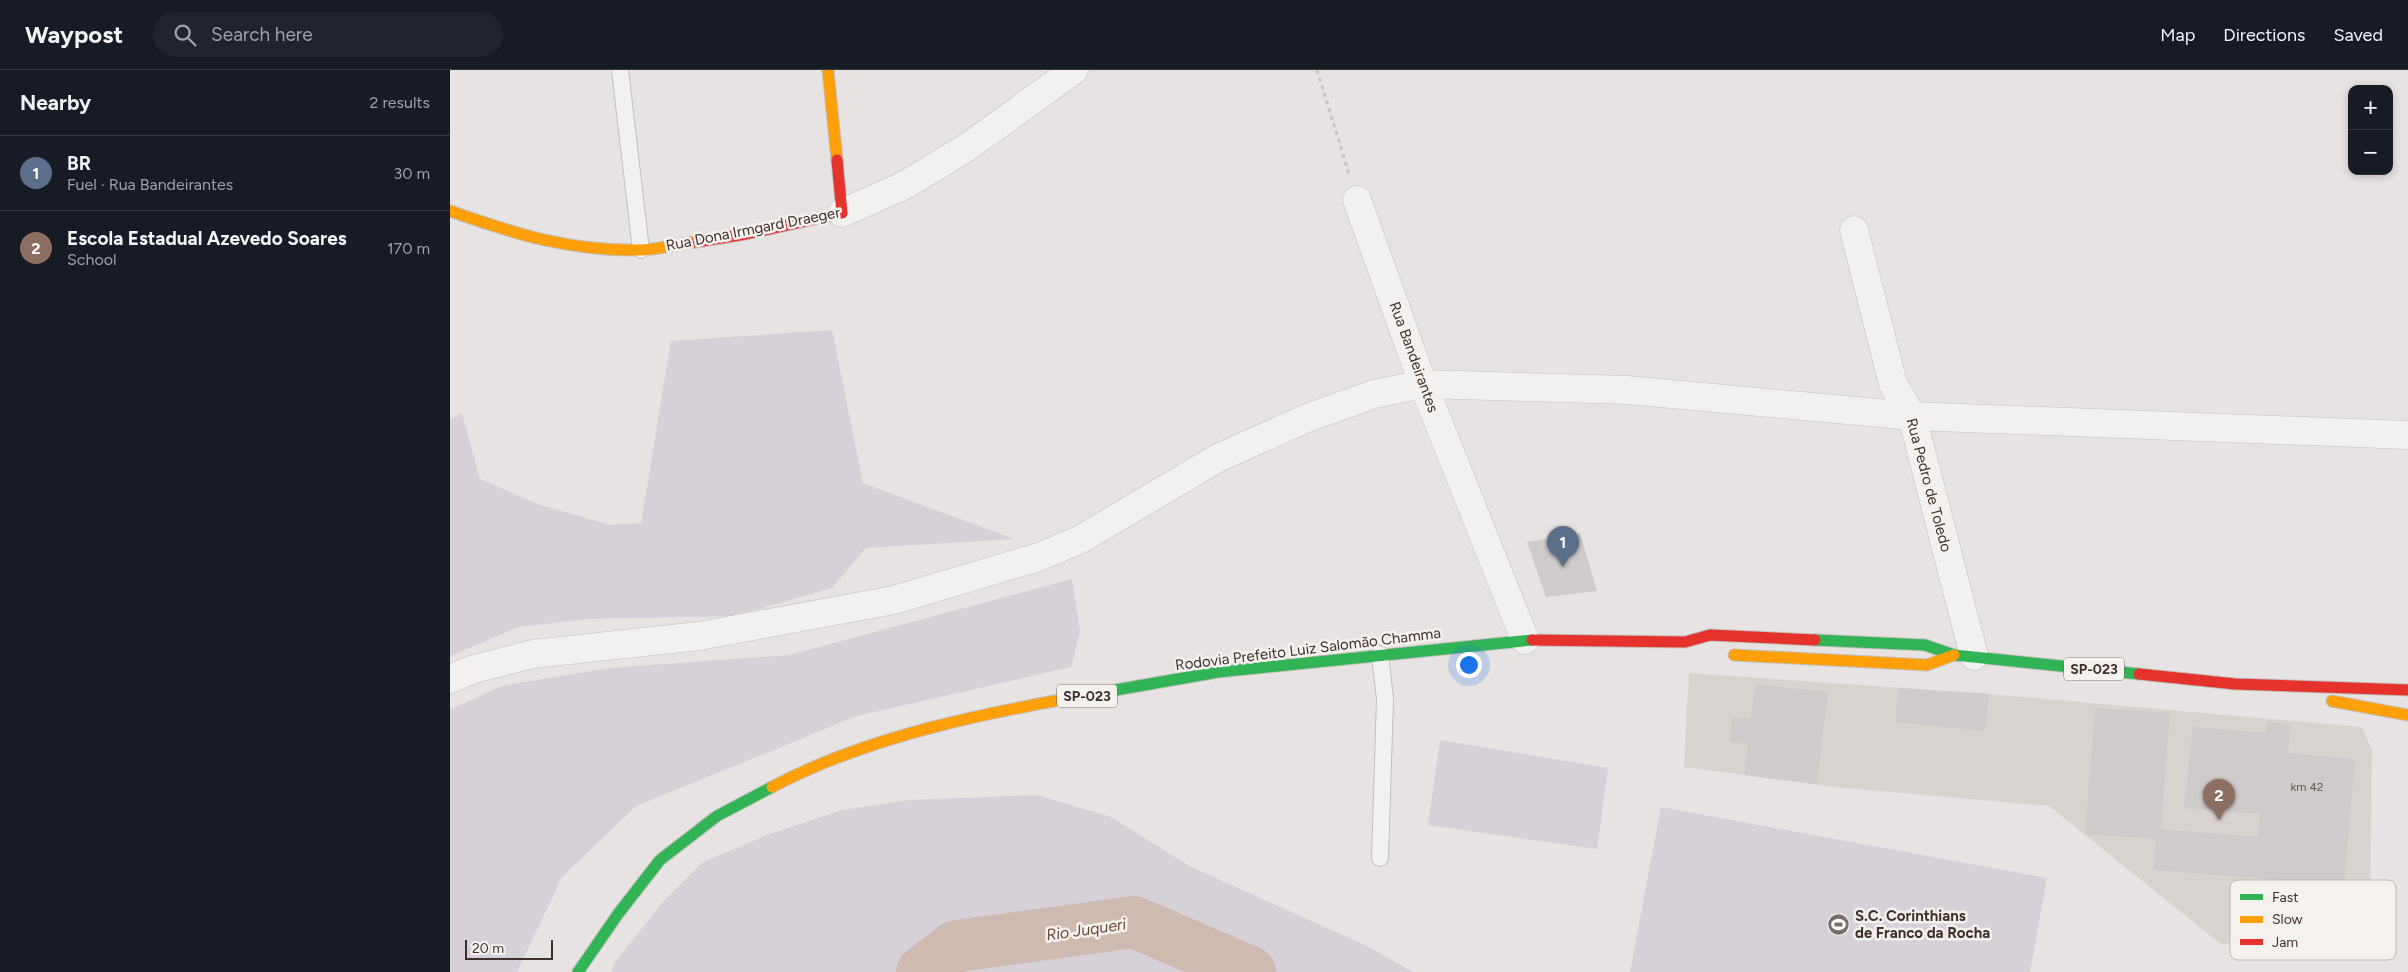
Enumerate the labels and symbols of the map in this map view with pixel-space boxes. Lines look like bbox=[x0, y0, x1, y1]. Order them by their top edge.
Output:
street label: Rua Dona Irmgard Draeger bbox=[664, 203, 842, 255]
street label: Rua Bandeirantes bbox=[1386, 299, 1442, 415]
street label: Rua Pedro de Toledo bbox=[1902, 416, 1956, 554]
pin: 1 bbox=[1547, 526, 1579, 567]
street label: Rodovia Prefeito Luiz Salomão Chamma bbox=[1174, 624, 1442, 674]
your location bbox=[1456, 652, 1482, 678]
road number: SP-023 bbox=[2064, 658, 2124, 680]
road number: SP-023 bbox=[1057, 684, 1117, 708]
pin: 2 bbox=[2203, 779, 2235, 820]
house number: km 42 bbox=[2290, 780, 2324, 794]
legend bbox=[2230, 880, 2396, 960]
text: Fast bbox=[2272, 889, 2298, 906]
place label: S.C. Corinthians de Franco da Rocha bbox=[1855, 907, 1990, 942]
text: Slow bbox=[2272, 911, 2303, 928]
sports icon: S.C. Corinthians de Franco da Rocha bbox=[1827, 913, 1851, 937]
water label: Rio Juqueri bbox=[1045, 914, 1128, 945]
text: Jam bbox=[2272, 934, 2298, 951]
scale bar bbox=[465, 937, 552, 960]

